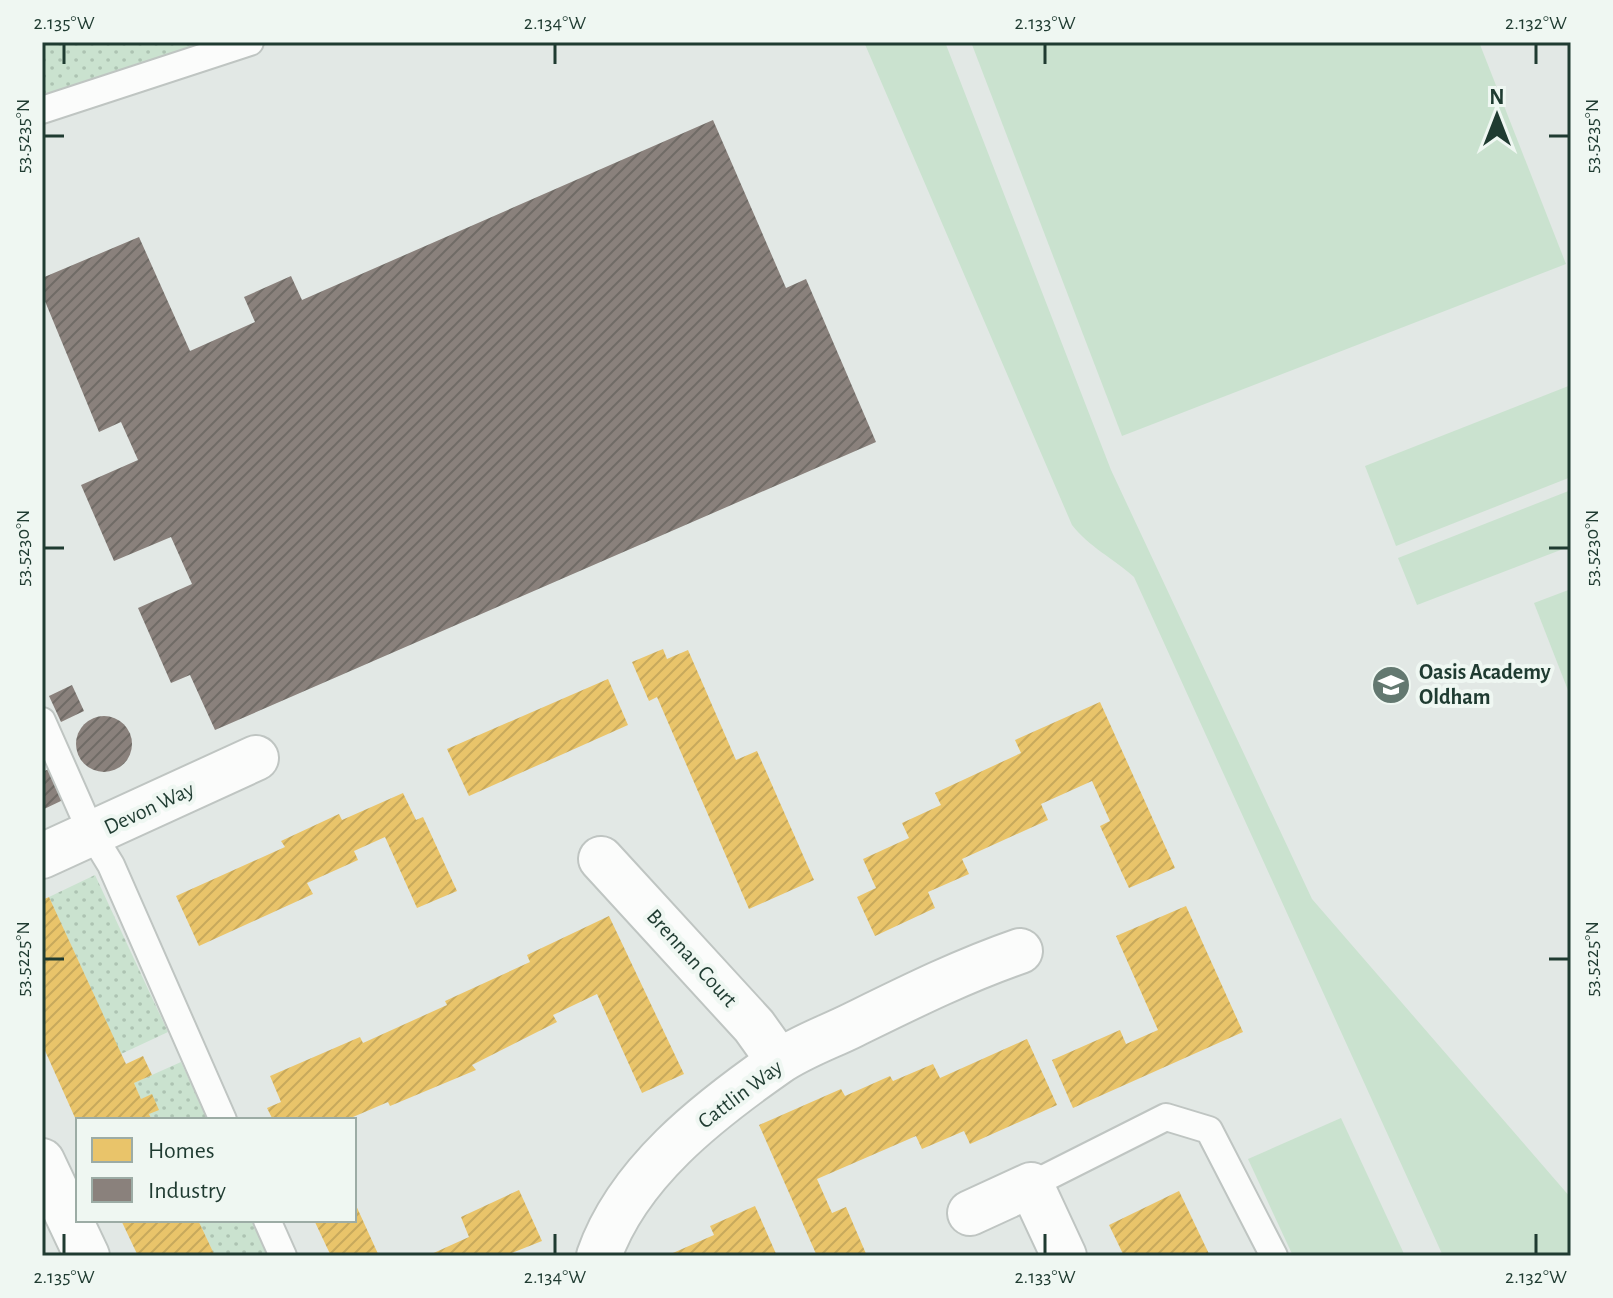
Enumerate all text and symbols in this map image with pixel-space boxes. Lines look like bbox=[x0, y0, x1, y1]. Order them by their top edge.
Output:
text: 2.135°W bbox=[33, 13, 95, 33]
text: 2.134°W bbox=[524, 13, 586, 33]
text: 2.133°W bbox=[1014, 13, 1076, 33]
text: 2.132°W bbox=[1505, 13, 1567, 33]
north arrow bbox=[1457, 76, 1537, 156]
text: N bbox=[1489, 86, 1505, 108]
text: 53.5235°N bbox=[13, 99, 33, 173]
text: 53.5235°N bbox=[1582, 99, 1602, 173]
text: 53.5230°N bbox=[13, 510, 33, 586]
text: 53.5230°N bbox=[1582, 510, 1602, 586]
place label: Oasis Academy Oldham bbox=[1419, 661, 1551, 708]
school or university icon: Oasis Academy Oldham bbox=[1370, 664, 1412, 706]
street label: Devon Way bbox=[101, 777, 198, 838]
street label: Brennan Court bbox=[643, 905, 741, 1011]
text: 53.5225°N bbox=[13, 921, 33, 997]
text: 53.5225°N bbox=[1582, 921, 1602, 997]
street label: Cattlin Way bbox=[694, 1055, 787, 1133]
legend bbox=[76, 1118, 356, 1222]
text: Homes bbox=[148, 1139, 215, 1163]
text: Industry bbox=[148, 1179, 226, 1203]
text: 2.135°W bbox=[33, 1267, 95, 1287]
text: 2.134°W bbox=[524, 1267, 586, 1287]
text: 2.133°W bbox=[1014, 1267, 1076, 1287]
text: 2.132°W bbox=[1505, 1267, 1567, 1287]

